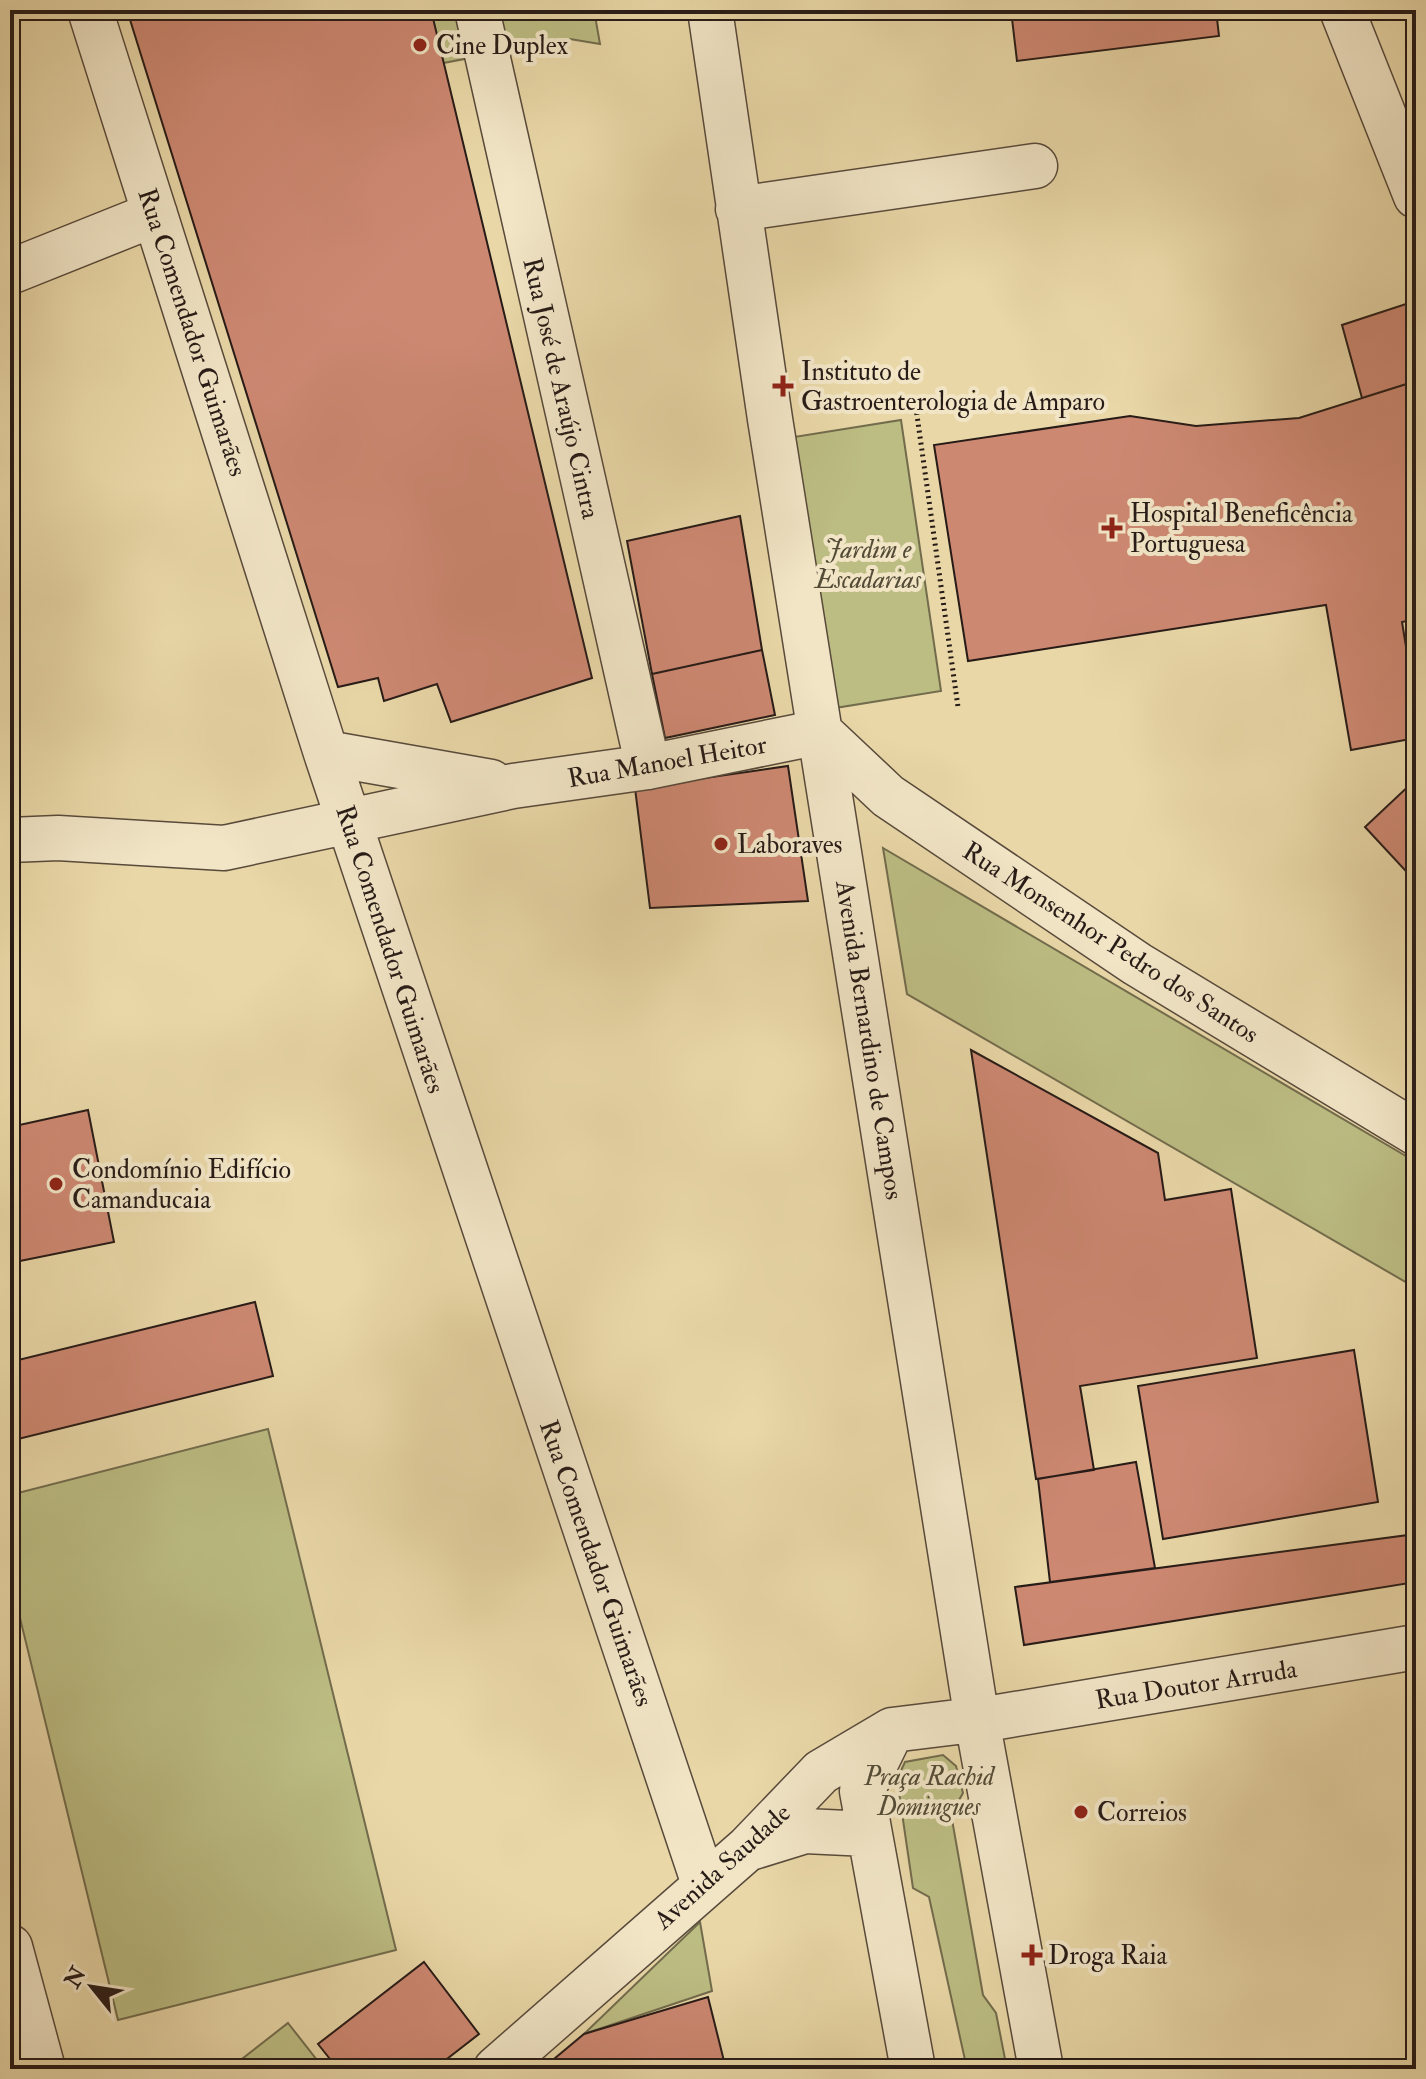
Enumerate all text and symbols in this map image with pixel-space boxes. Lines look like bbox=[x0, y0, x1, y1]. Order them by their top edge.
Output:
place label: Cine Duplex bbox=[436, 30, 569, 63]
marker: Cine Duplex bbox=[411, 36, 429, 54]
street label: Rua Comendador Guimarães bbox=[130, 184, 254, 480]
street label: Rua José de Araújo Cintra bbox=[515, 255, 607, 522]
place label: Instituto de Gastroenterologia de Amparo bbox=[801, 356, 1105, 419]
marker: Instituto de Gastroenterologia de Amparo bbox=[772, 375, 794, 397]
place label: Hospital Beneficência Portuguesa bbox=[1130, 498, 1353, 560]
marker: Hospital Beneficência Portuguesa bbox=[1101, 517, 1123, 539]
park label: Jardim e Escadarias bbox=[813, 534, 922, 596]
street label: Rua Manoel Heitor bbox=[565, 729, 770, 795]
street label: Rua Comendador Guimarães bbox=[328, 801, 452, 1097]
place label: Laboraves bbox=[737, 829, 843, 861]
marker: Laboraves bbox=[712, 835, 730, 853]
street label: Rua Monsenhor Pedro dos Santos bbox=[956, 835, 1265, 1051]
street label: Avenida Bernardino de Campos bbox=[827, 877, 910, 1202]
place label: Condomínio Edifício Camanducaia bbox=[72, 1154, 291, 1216]
marker: Condomínio Edifício Camanducaia bbox=[47, 1175, 65, 1193]
street label: Rua Comendador Guimarães bbox=[532, 1416, 660, 1711]
street label: Rua Doutor Arruda bbox=[1093, 1653, 1300, 1717]
park label: Praça Rachid Domingues bbox=[863, 1761, 996, 1823]
street label: Avenida Saudade bbox=[647, 1797, 798, 1937]
place label: Correios bbox=[1097, 1797, 1187, 1829]
marker: Correios bbox=[1072, 1803, 1090, 1821]
place label: Droga Raia bbox=[1048, 1940, 1167, 1972]
marker: Droga Raia bbox=[1023, 1946, 1041, 1964]
north arrow bbox=[52, 1947, 132, 2027]
text: N bbox=[58, 1962, 93, 1994]

